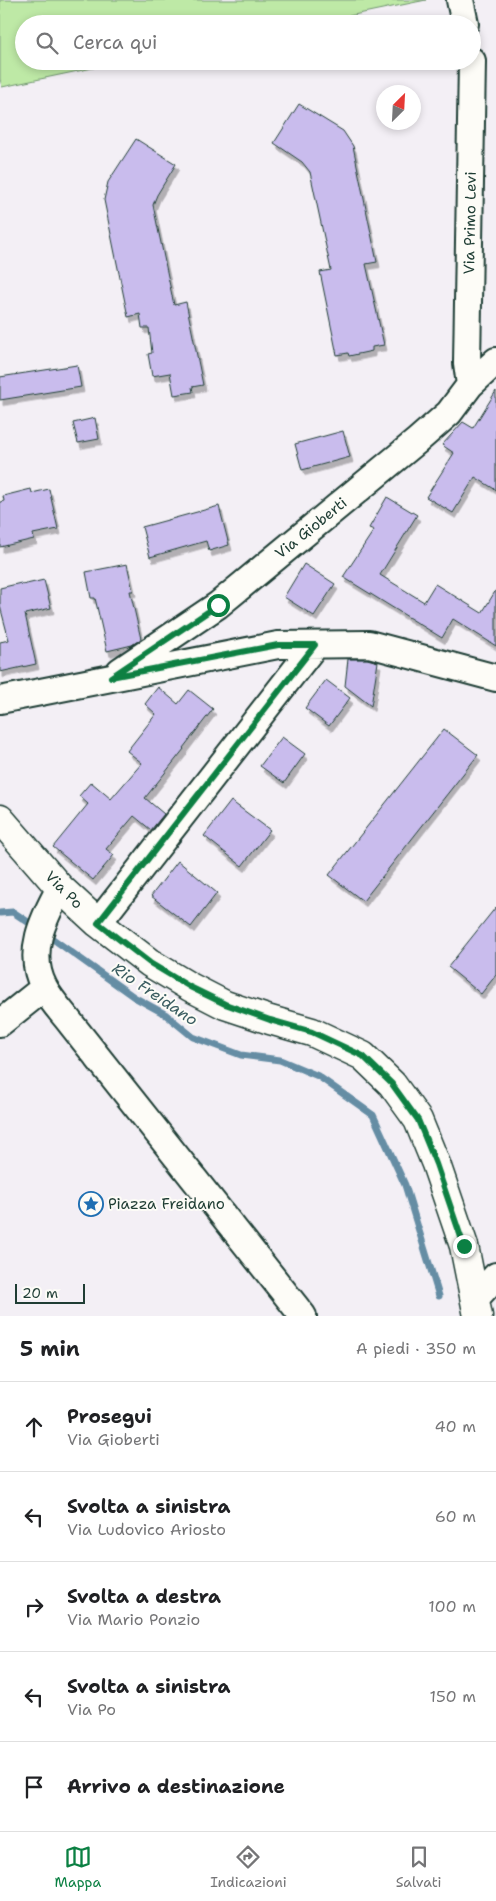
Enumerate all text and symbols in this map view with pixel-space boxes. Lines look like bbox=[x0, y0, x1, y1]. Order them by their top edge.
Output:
search box bbox=[15, 15, 481, 70]
icon: search bbox=[33, 29, 61, 57]
text: Cerca qui bbox=[73, 30, 157, 55]
north arrow bbox=[376, 85, 421, 130]
street label: Via Primo Levi bbox=[459, 171, 481, 275]
street label: Via Gioberti bbox=[271, 493, 351, 563]
route start bbox=[207, 594, 230, 617]
street label: Via Po bbox=[41, 867, 87, 913]
water label: Rio Freidano bbox=[108, 958, 202, 1031]
place icon: Piazza Freidano bbox=[78, 1191, 104, 1217]
place label: Piazza Freidano bbox=[108, 1194, 225, 1214]
route end bbox=[453, 1235, 476, 1258]
scale bar bbox=[15, 1281, 85, 1304]
text: 20 m bbox=[22, 1284, 58, 1302]
text: 5 min bbox=[20, 1335, 80, 1363]
text: A piedi · 350 m bbox=[356, 1338, 476, 1359]
text: Prosegui bbox=[67, 1404, 152, 1429]
icon: ahead bbox=[20, 1413, 48, 1441]
text: 40 m bbox=[434, 1416, 476, 1437]
text: Via Gioberti bbox=[67, 1429, 160, 1450]
text: Svolta a sinistra bbox=[67, 1494, 230, 1519]
icon: left bbox=[20, 1503, 48, 1531]
text: 60 m bbox=[435, 1506, 476, 1527]
text: Via Ludovico Ariosto bbox=[67, 1519, 226, 1540]
text: Svolta a destra bbox=[67, 1584, 221, 1609]
icon: right bbox=[20, 1593, 48, 1621]
text: 100 m bbox=[428, 1596, 476, 1617]
text: Via Mario Ponzio bbox=[67, 1609, 200, 1630]
text: Svolta a sinistra bbox=[67, 1674, 230, 1699]
icon: left bbox=[20, 1683, 48, 1711]
text: 150 m bbox=[429, 1686, 476, 1707]
text: Via Po bbox=[67, 1699, 116, 1720]
icon: arrive bbox=[20, 1773, 48, 1801]
text: Arrivo a destinazione bbox=[67, 1774, 285, 1799]
tab: Mappa bbox=[55, 1843, 101, 1891]
tab: Indicazioni bbox=[210, 1843, 287, 1891]
tab: Salvati bbox=[396, 1843, 441, 1891]

